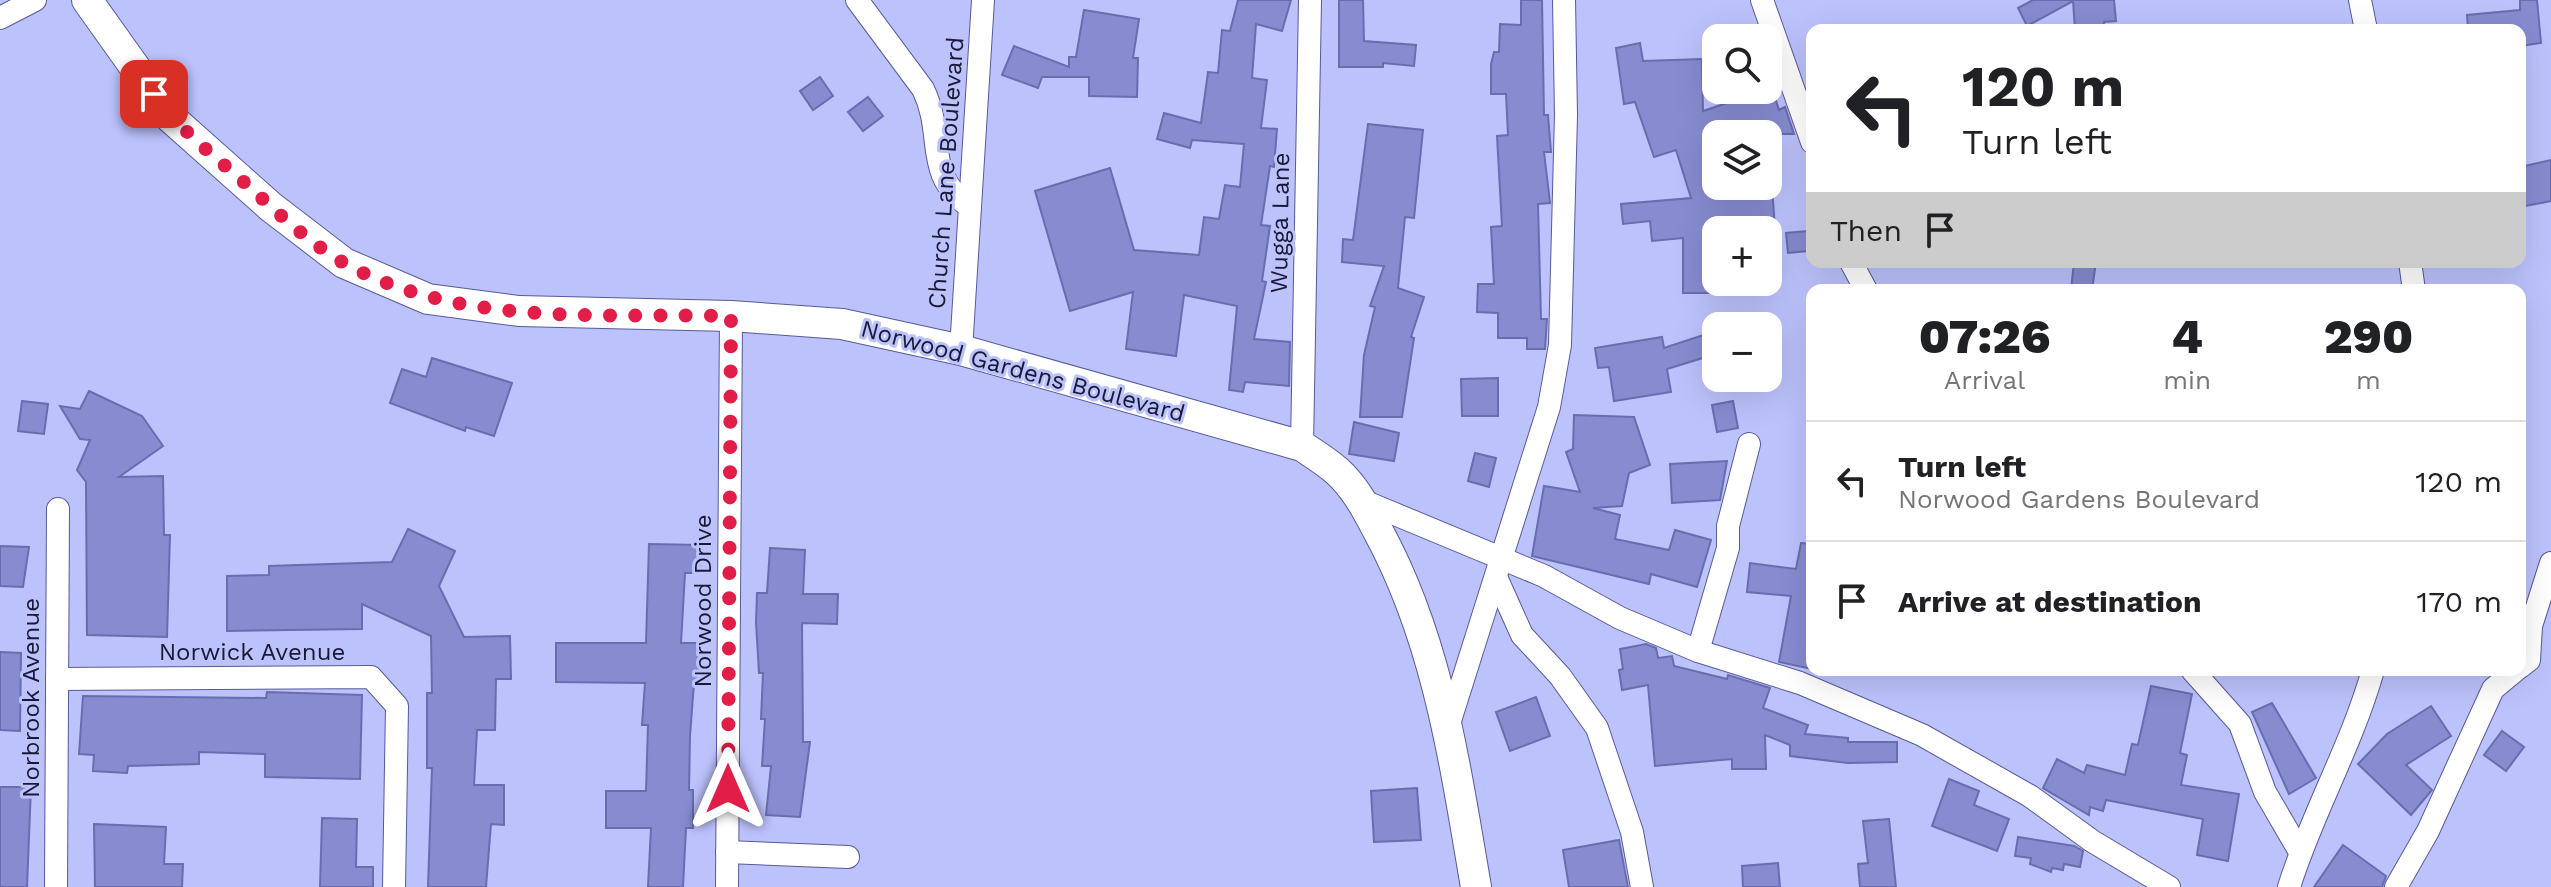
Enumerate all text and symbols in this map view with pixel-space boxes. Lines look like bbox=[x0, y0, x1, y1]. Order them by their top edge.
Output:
map controls bbox=[1702, 24, 1782, 392]
button: search bbox=[1702, 24, 1782, 104]
street label: Church Lane Boulevard bbox=[923, 36, 969, 310]
text: 120 m bbox=[1962, 54, 2124, 120]
icon: left bbox=[1830, 56, 1934, 160]
pin bbox=[120, 60, 188, 128]
icon: arrive bbox=[132, 72, 176, 116]
button: layers bbox=[1702, 120, 1782, 200]
text: Turn left bbox=[1962, 121, 2112, 163]
street label: Wugga Lane bbox=[1265, 152, 1295, 294]
icon: arrive bbox=[1918, 208, 1962, 252]
text: Then bbox=[1830, 213, 1902, 248]
button: + bbox=[1702, 216, 1782, 296]
text: 07:26 bbox=[1919, 308, 2051, 365]
text: 4 bbox=[2171, 308, 2203, 365]
text: 290 bbox=[2324, 308, 2413, 365]
button: − bbox=[1702, 312, 1782, 392]
street label: Norwood Gardens Boulevard bbox=[858, 314, 1188, 428]
text: Arrival bbox=[1944, 365, 2025, 395]
text: min bbox=[2163, 365, 2211, 395]
text: m bbox=[2356, 365, 2381, 395]
text: Turn left bbox=[1898, 449, 2026, 484]
icon: left bbox=[1830, 459, 1874, 503]
text: 120 m bbox=[2415, 464, 2502, 499]
text: Norwood Gardens Boulevard bbox=[1898, 484, 2260, 514]
street label: Norwood Drive bbox=[689, 514, 717, 688]
icon: arrive bbox=[1830, 579, 1874, 623]
text: Arrive at destination bbox=[1898, 584, 2202, 619]
text: 170 m bbox=[2417, 584, 2502, 619]
street label: Norbrook Avenue bbox=[17, 598, 45, 798]
street label: Norwick Avenue bbox=[159, 638, 345, 666]
position arrow bbox=[686, 747, 770, 831]

